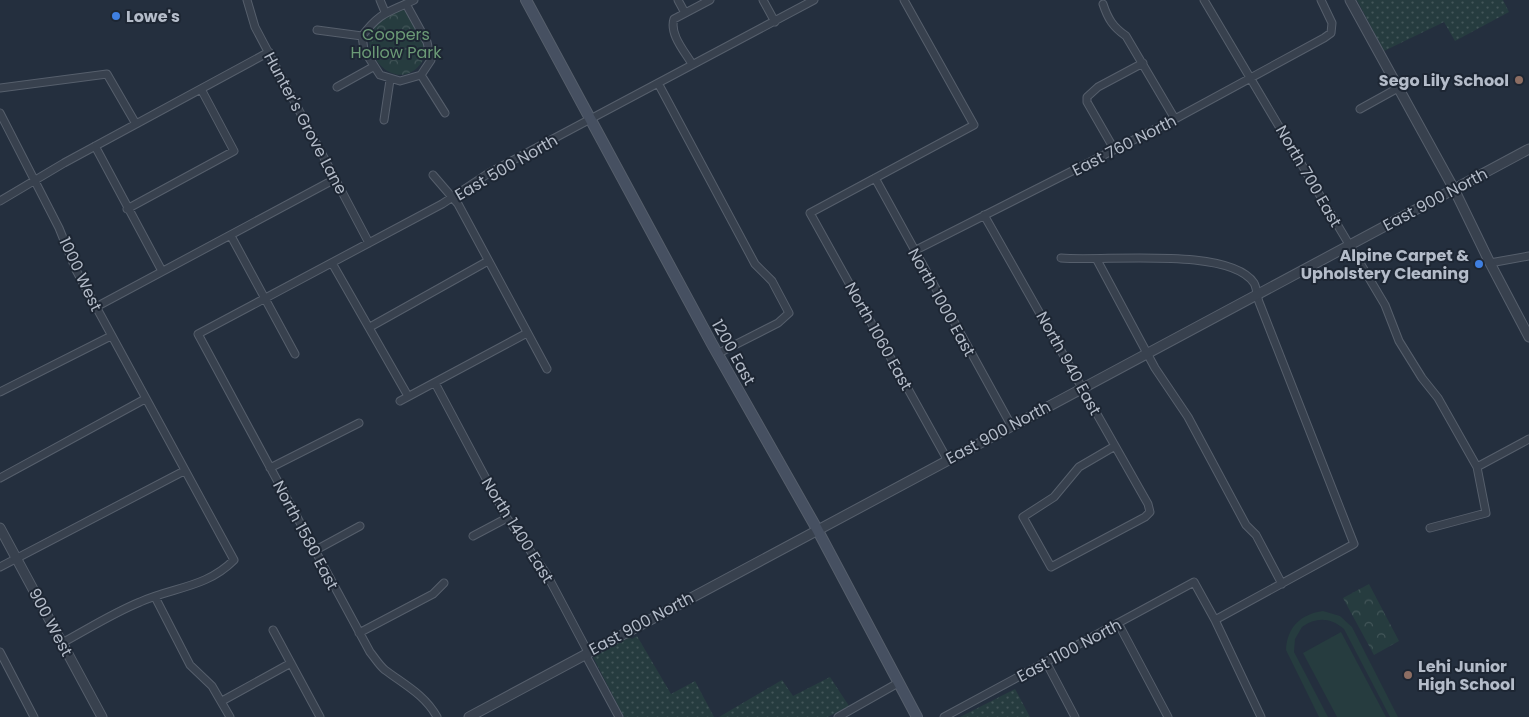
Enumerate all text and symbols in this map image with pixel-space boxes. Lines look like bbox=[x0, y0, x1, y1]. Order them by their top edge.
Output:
place label: Lowe's bbox=[126, 5, 180, 28]
marker: Lowe's bbox=[110, 10, 122, 22]
park label: Coopers Hollow Park bbox=[350, 23, 442, 64]
street label: Hunter's Grove Lane bbox=[258, 48, 353, 199]
place label: Sego Lily School bbox=[1379, 69, 1509, 92]
marker: Sego Lily School bbox=[1513, 74, 1525, 86]
street label: East 760 North bbox=[1068, 109, 1180, 182]
street label: North 700 East bbox=[1270, 121, 1347, 232]
street label: East 500 North bbox=[451, 129, 562, 206]
street label: East 900 North bbox=[1379, 162, 1492, 237]
street label: 1000 West bbox=[53, 233, 108, 315]
street label: North 1000 East bbox=[902, 244, 981, 361]
place label: Alpine Carpet & Upholstery Cleaning bbox=[1301, 244, 1469, 285]
marker: Alpine Carpet & Upholstery Cleaning bbox=[1473, 258, 1485, 270]
street label: North 1060 East bbox=[839, 278, 918, 395]
street label: North 940 East bbox=[1031, 307, 1107, 419]
street label: 1200 East bbox=[706, 315, 761, 389]
street label: East 900 North bbox=[942, 395, 1055, 470]
street label: North 1400 East bbox=[476, 473, 559, 588]
street label: North 1580 East bbox=[267, 477, 344, 594]
street label: 900 West bbox=[23, 584, 78, 661]
street label: East 900 North bbox=[585, 586, 698, 661]
street label: East 1100 North bbox=[1013, 613, 1126, 688]
place label: Lehi Junior High School bbox=[1418, 655, 1515, 696]
marker: Lehi Junior High School bbox=[1402, 669, 1414, 681]

